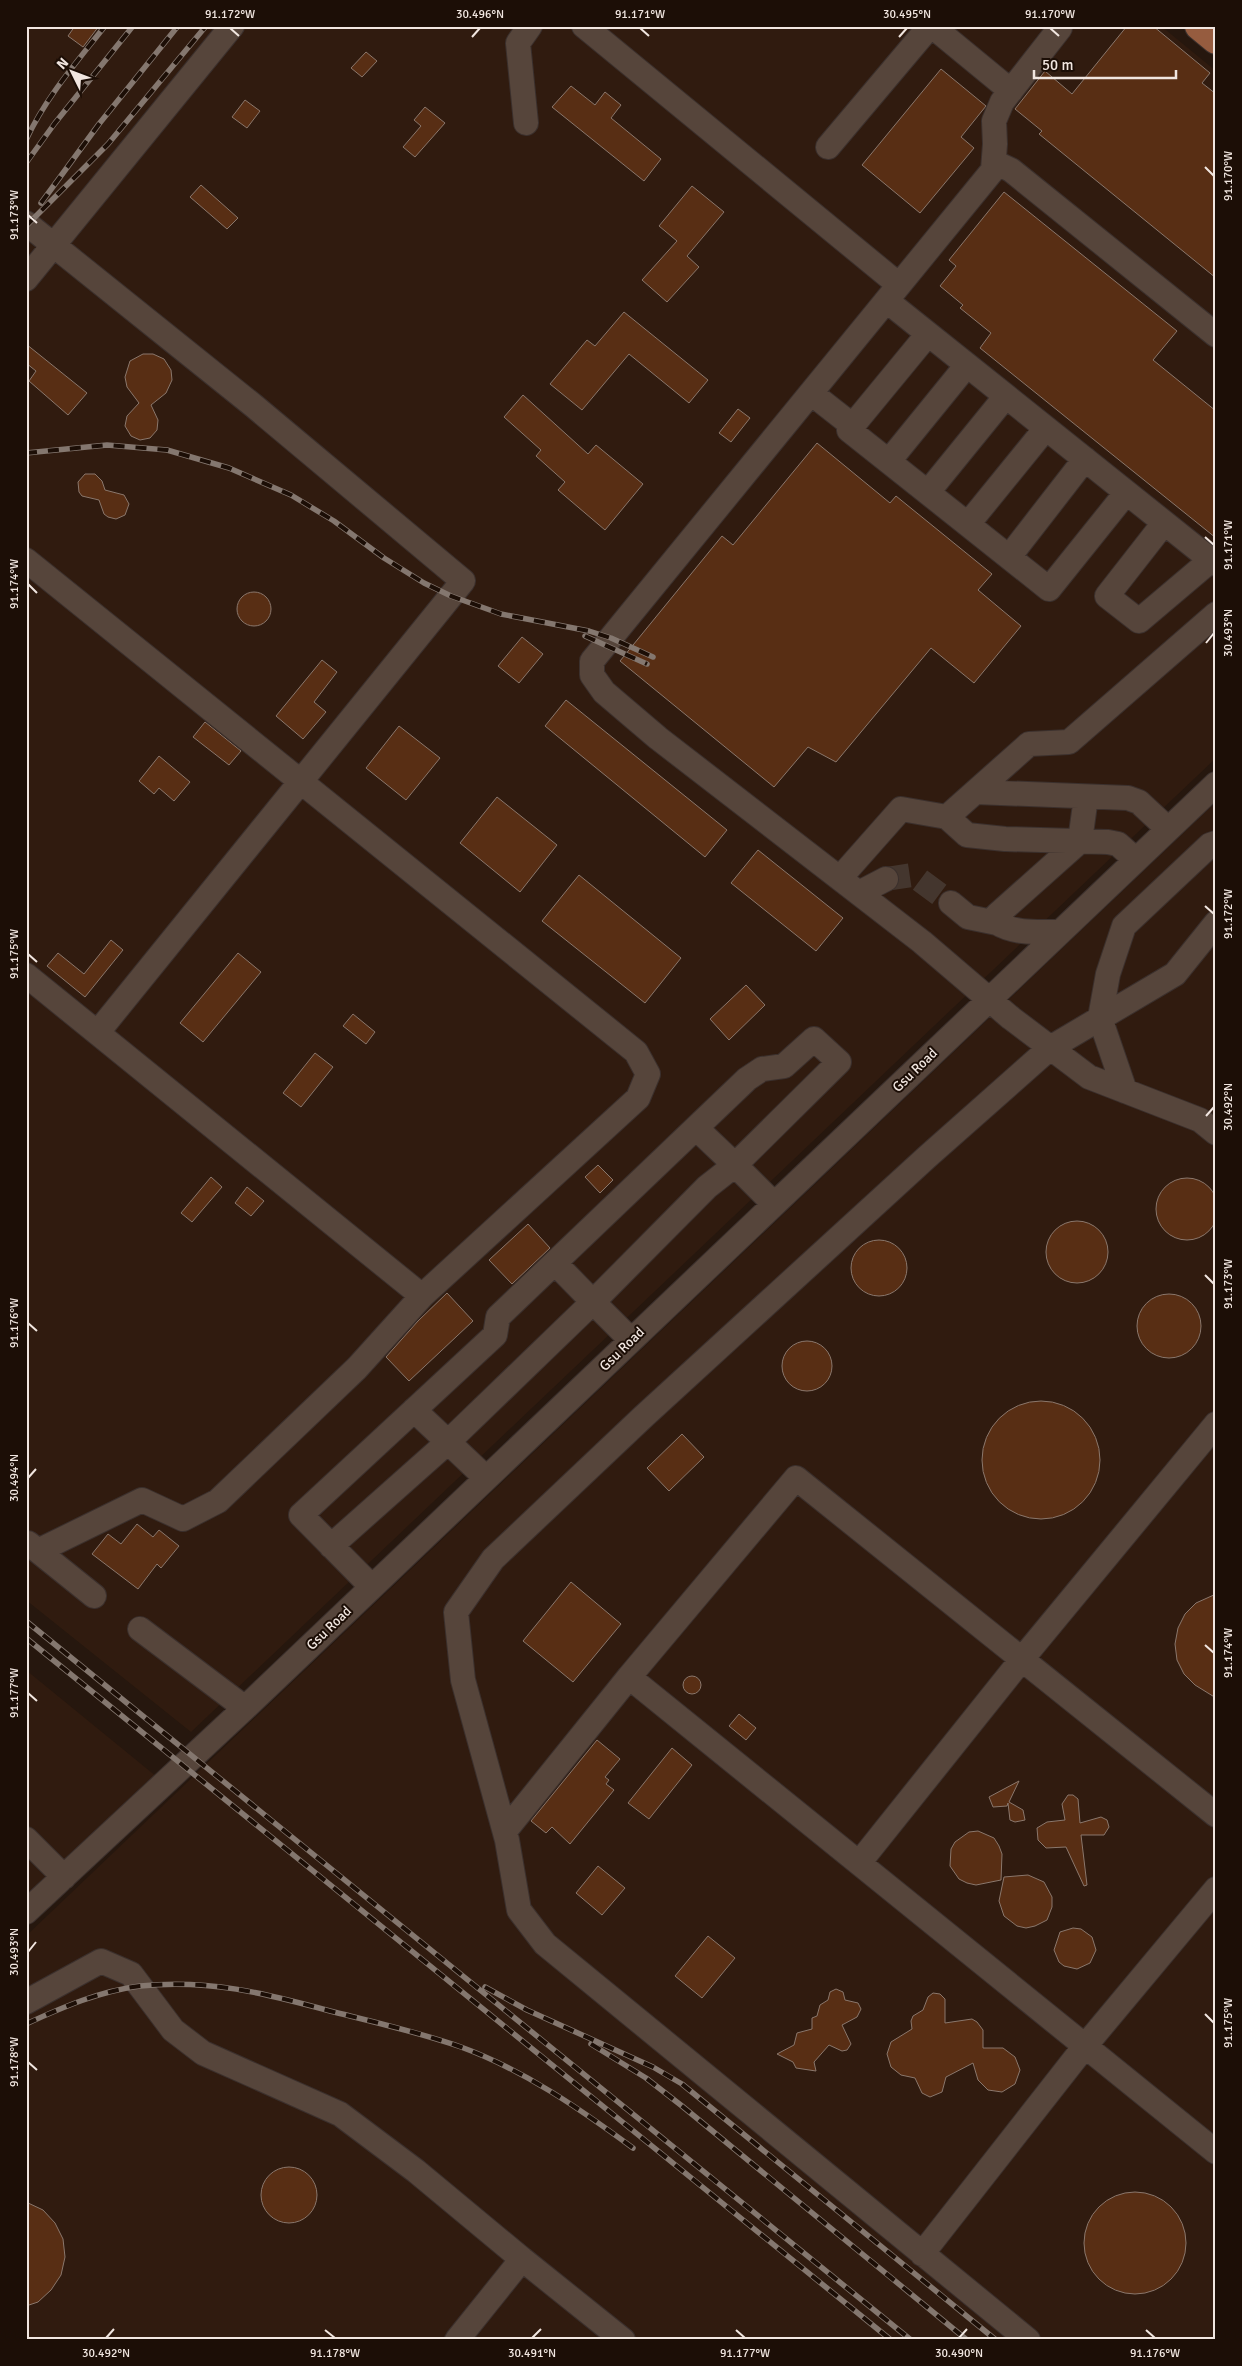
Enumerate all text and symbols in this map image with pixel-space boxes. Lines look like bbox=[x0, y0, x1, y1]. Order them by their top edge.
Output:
text: 91.172°W bbox=[205, 7, 255, 22]
text: 30.496°N bbox=[456, 7, 504, 22]
text: 91.171°W bbox=[615, 7, 665, 22]
text: 30.495°N bbox=[883, 7, 931, 22]
text: 91.170°W bbox=[1025, 7, 1075, 22]
north arrow bbox=[48, 48, 98, 98]
scale bar bbox=[1034, 48, 1177, 80]
text: N bbox=[53, 54, 72, 73]
text: 50 m bbox=[1042, 56, 1073, 74]
text: 91.170°W bbox=[1221, 151, 1236, 201]
text: 91.173°W bbox=[7, 190, 22, 240]
text: 91.171°W bbox=[1221, 520, 1236, 570]
text: 91.174°W bbox=[7, 559, 22, 609]
text: 30.493°N bbox=[1221, 609, 1236, 657]
text: 91.172°W bbox=[1221, 889, 1236, 939]
text: 91.175°W bbox=[7, 929, 22, 979]
street label: Gsu Road bbox=[889, 1044, 941, 1096]
text: 30.492°N bbox=[1221, 1083, 1236, 1131]
text: 91.173°W bbox=[1221, 1259, 1236, 1309]
text: 91.176°W bbox=[7, 1298, 22, 1348]
street label: Gsu Road bbox=[596, 1323, 648, 1375]
text: 30.494°N bbox=[7, 1454, 22, 1502]
street label: Gsu Road bbox=[303, 1602, 355, 1654]
text: 91.174°W bbox=[1221, 1628, 1236, 1678]
text: 91.177°W bbox=[7, 1668, 22, 1718]
text: 30.493°N bbox=[7, 1928, 22, 1976]
text: 91.175°W bbox=[1221, 1998, 1236, 2048]
text: 91.178°W bbox=[7, 2037, 22, 2087]
text: 30.492°N bbox=[82, 2346, 130, 2361]
text: 91.178°W bbox=[310, 2346, 360, 2361]
text: 30.491°N bbox=[508, 2346, 556, 2361]
text: 91.177°W bbox=[720, 2346, 770, 2361]
text: 30.490°N bbox=[935, 2346, 983, 2361]
text: 91.176°W bbox=[1130, 2346, 1180, 2361]

